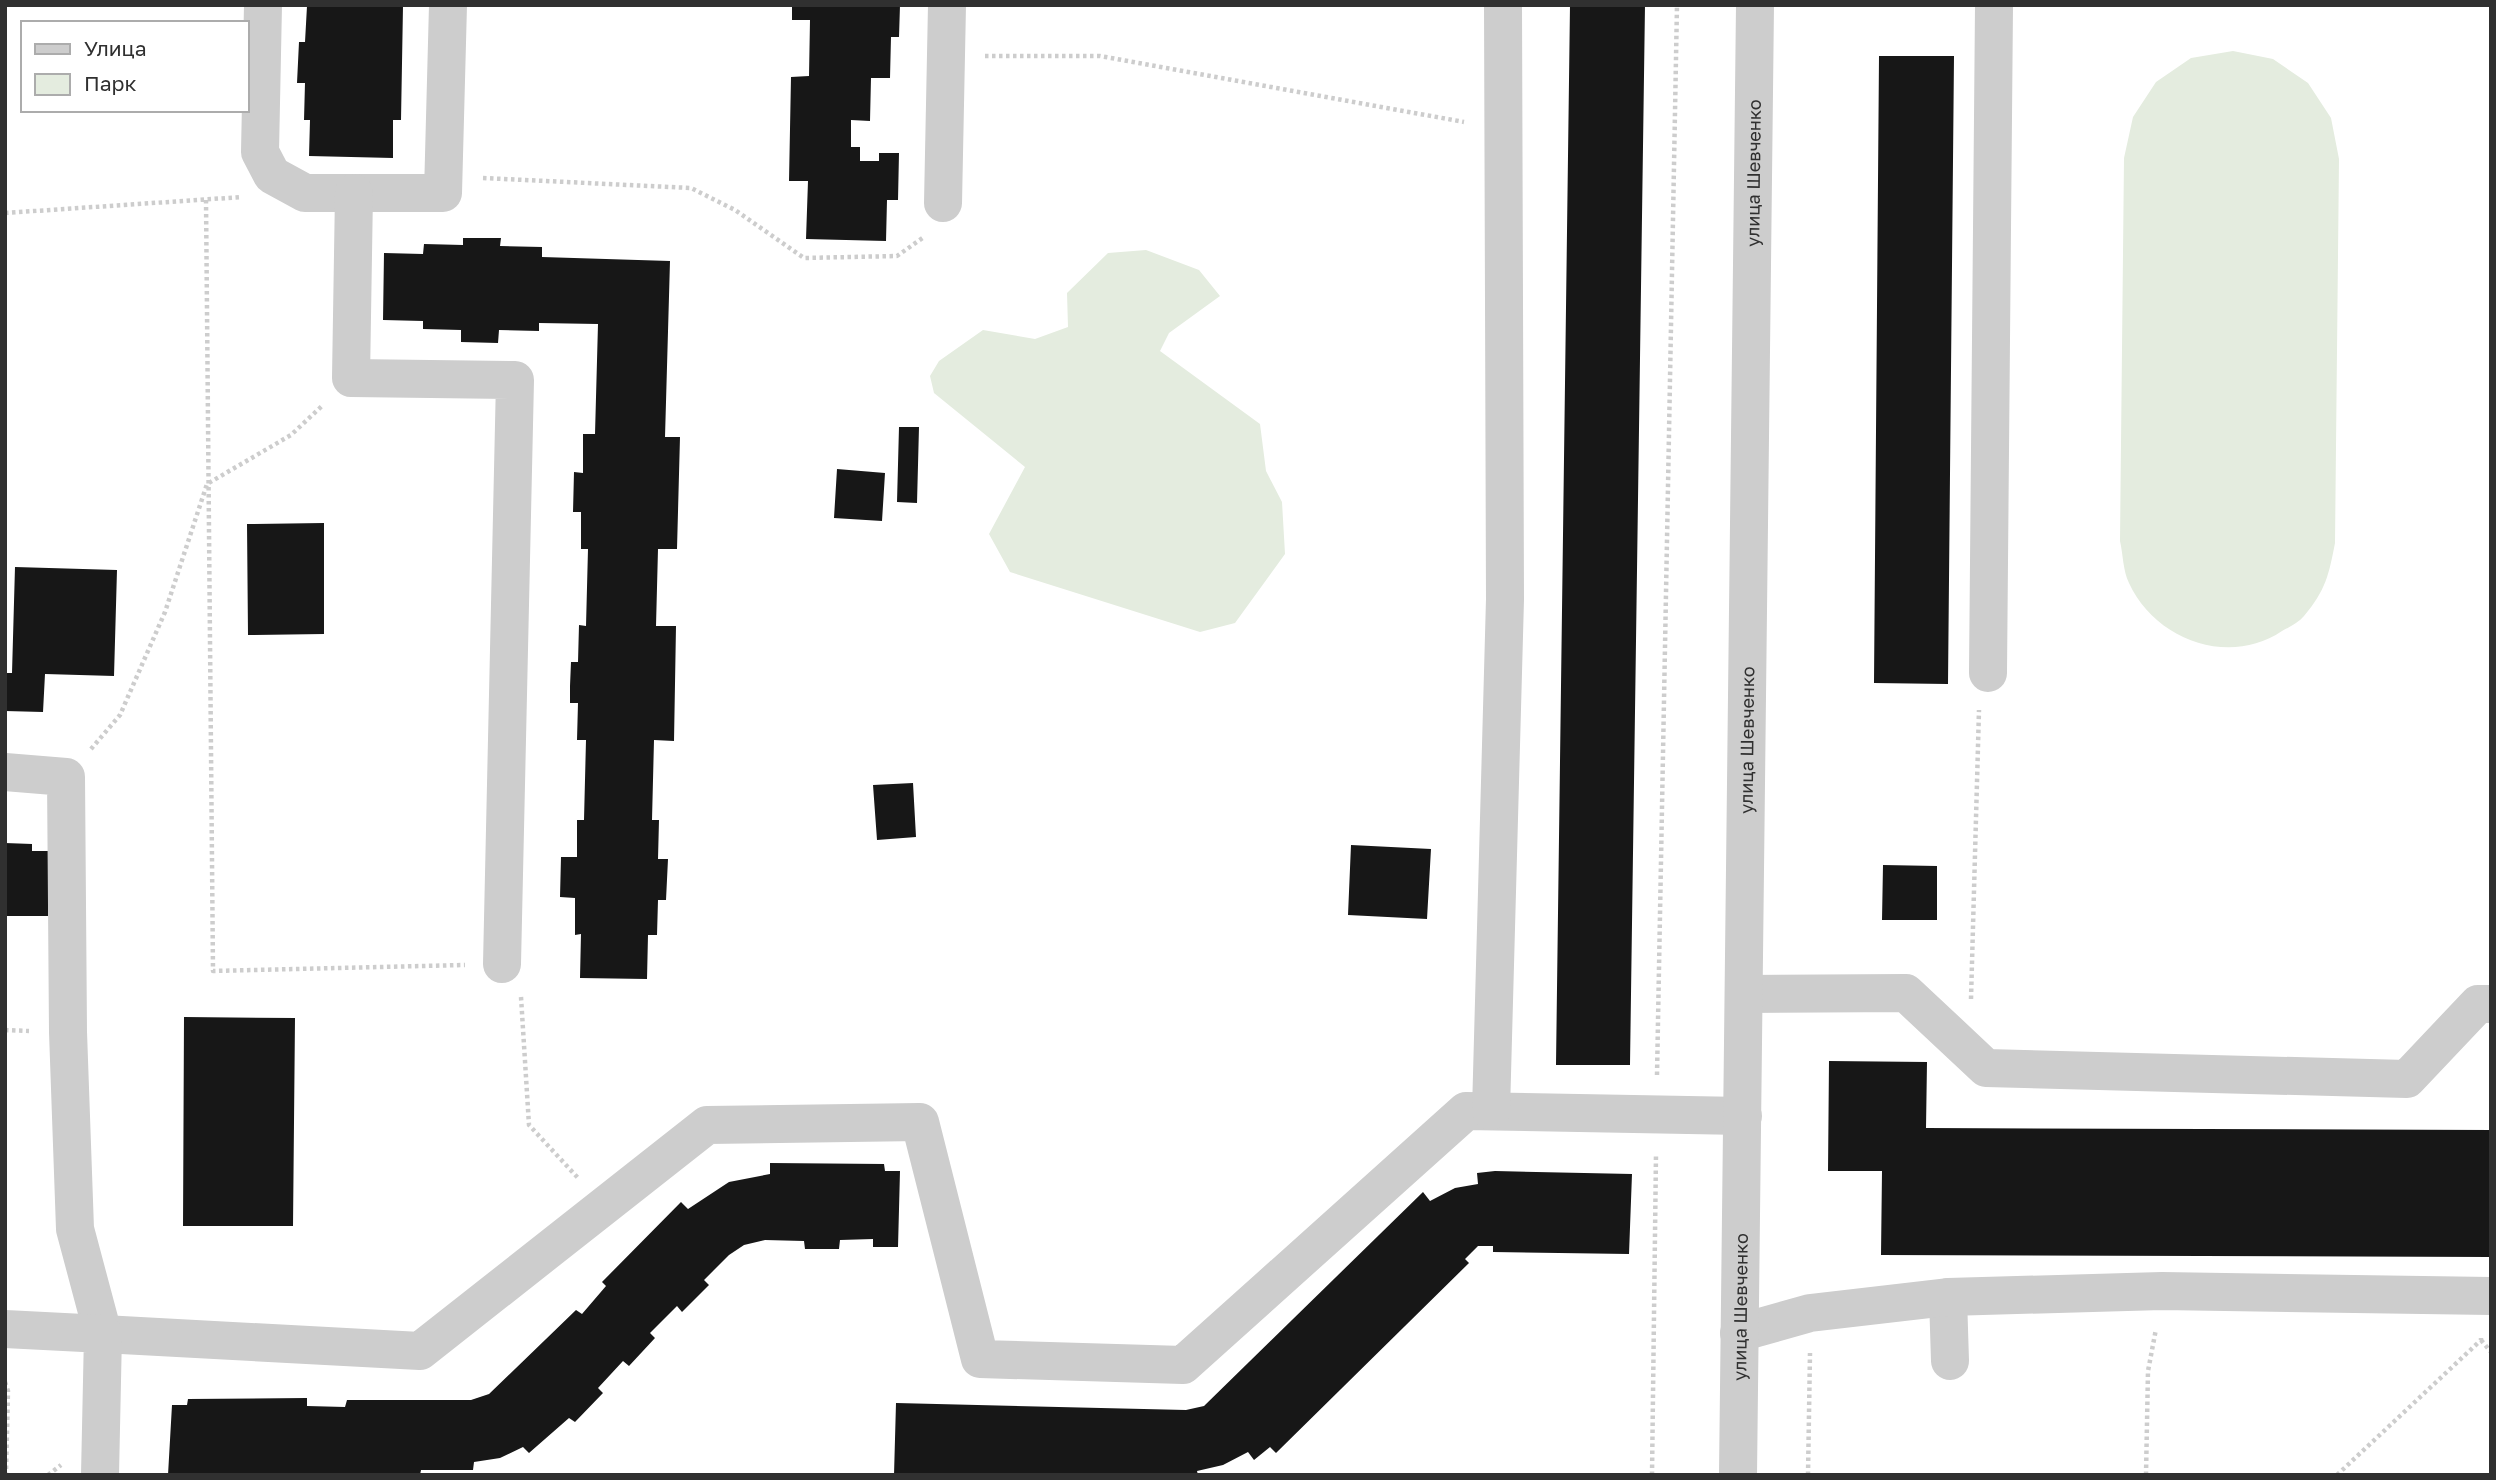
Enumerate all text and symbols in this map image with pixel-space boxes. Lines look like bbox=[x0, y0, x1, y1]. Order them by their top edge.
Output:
legend bbox=[21, 21, 248, 112]
text: Улица bbox=[84, 35, 147, 61]
text: Парк bbox=[84, 70, 137, 96]
street label: улица Шевченко bbox=[1741, 99, 1765, 247]
street label: улица Шевченко bbox=[1735, 666, 1758, 814]
street label: улица Шевченко bbox=[1728, 1233, 1752, 1381]

